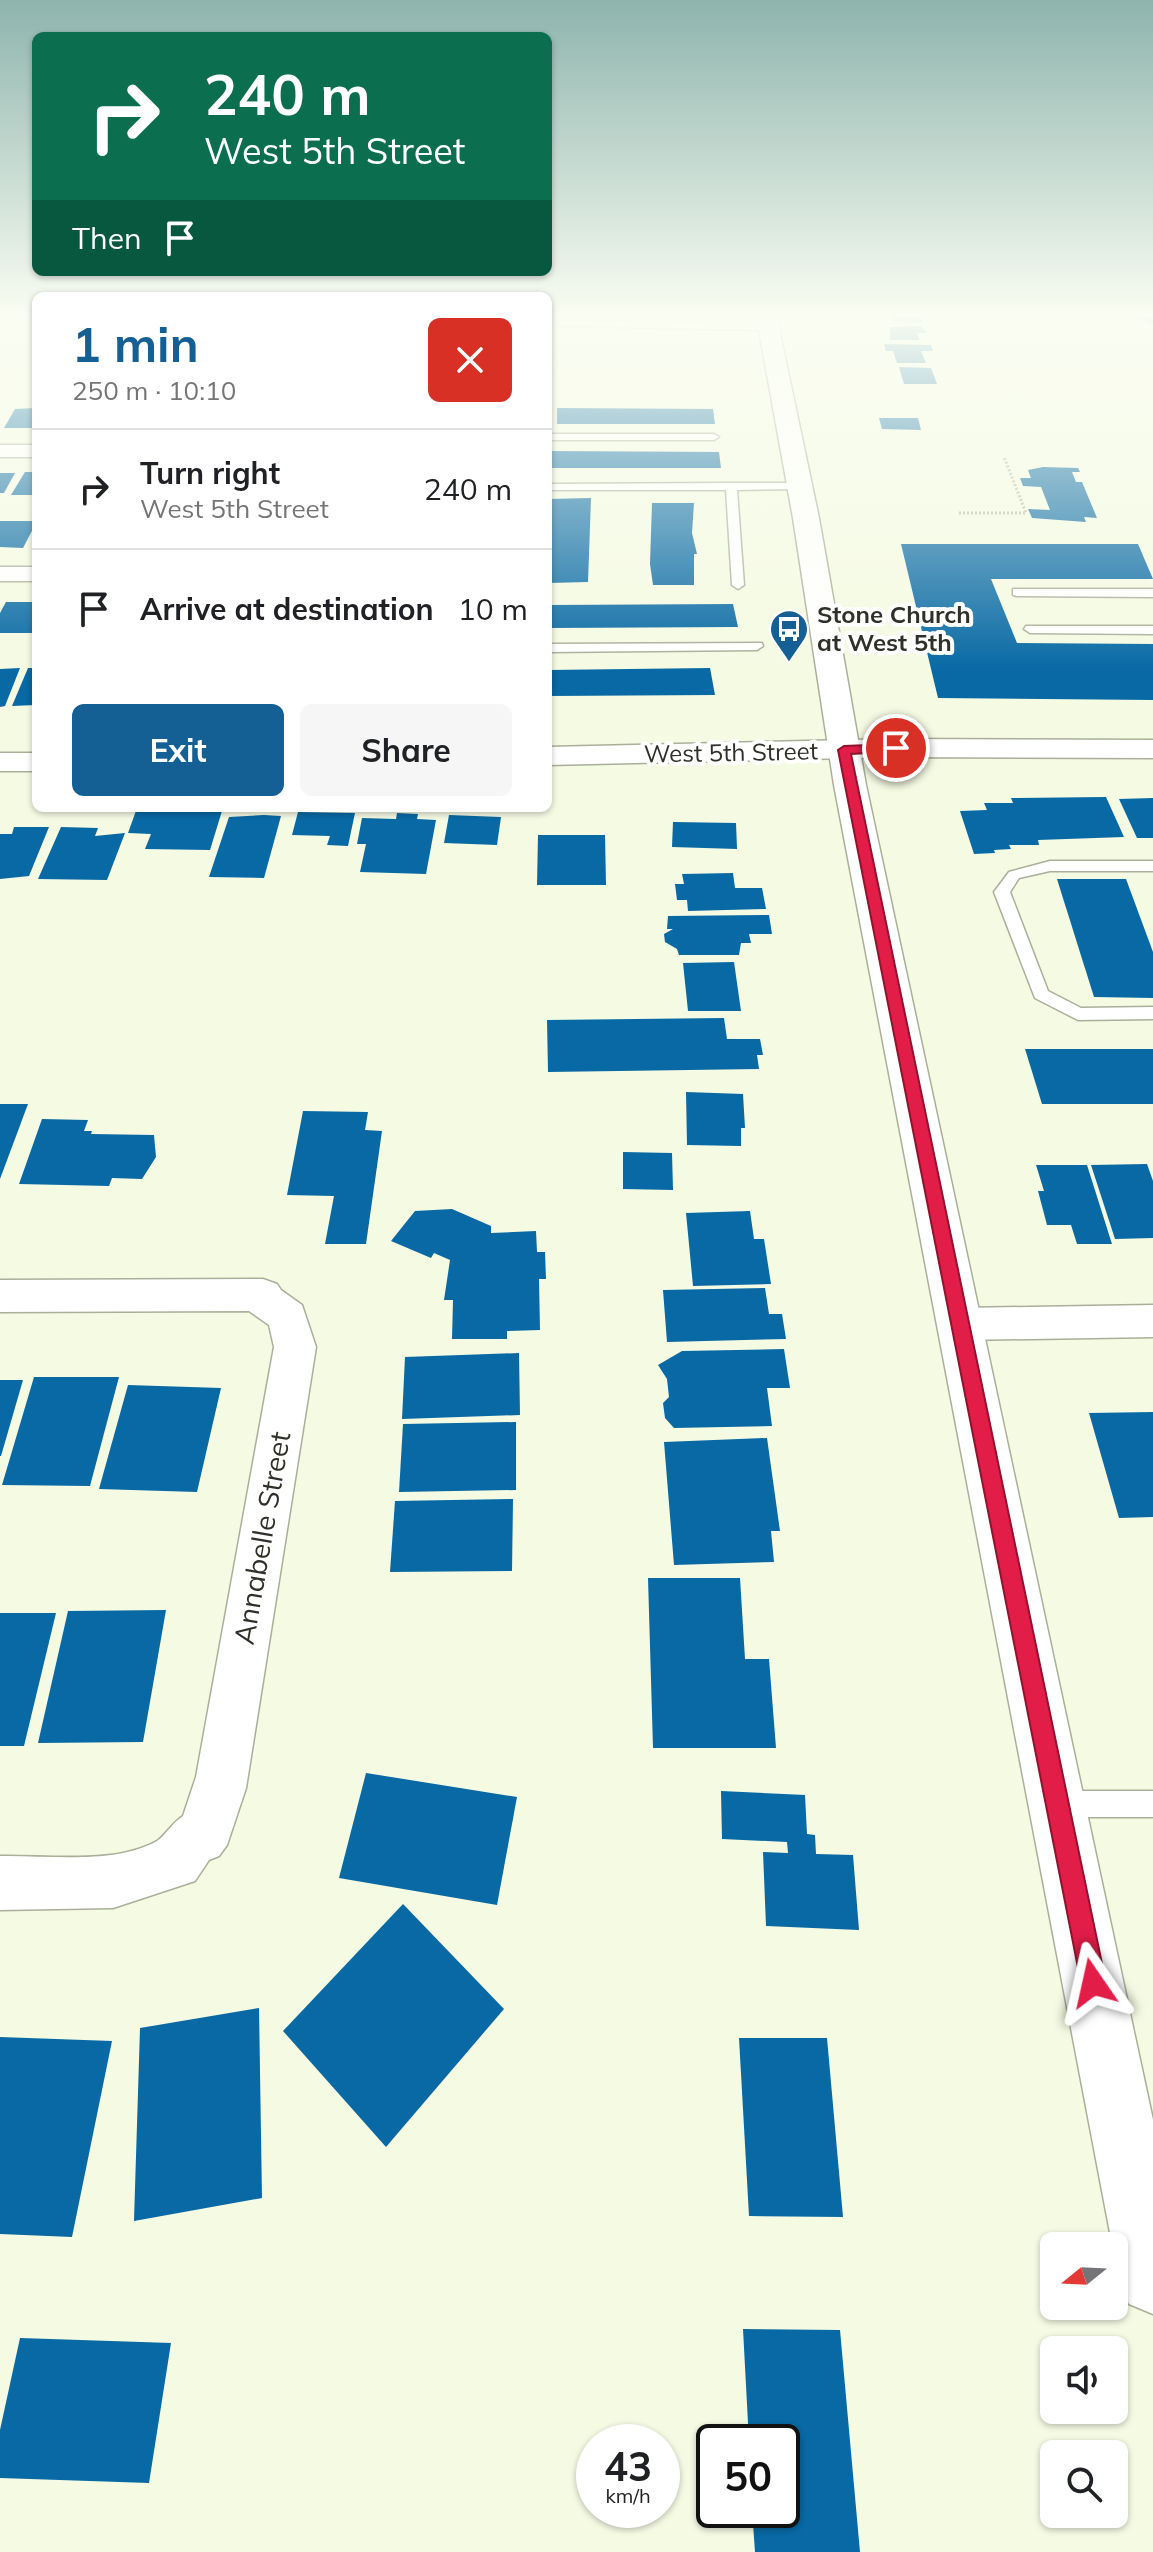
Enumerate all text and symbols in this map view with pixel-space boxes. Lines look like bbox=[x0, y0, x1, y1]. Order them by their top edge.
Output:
text: 240 m bbox=[204, 59, 371, 129]
icon: right bbox=[72, 64, 176, 168]
text: West 5th Street bbox=[204, 128, 465, 173]
icon: arrive bbox=[158, 216, 202, 260]
text: Then bbox=[72, 219, 142, 257]
text: 1 min bbox=[72, 314, 199, 374]
button: close bbox=[428, 318, 512, 402]
text: 250 m · 10:10 bbox=[72, 374, 236, 407]
text: Turn right bbox=[140, 454, 280, 492]
icon: right bbox=[72, 467, 116, 511]
text: 240 m bbox=[424, 470, 512, 508]
text: West 5th Street bbox=[140, 492, 329, 525]
icon: arrive bbox=[72, 587, 116, 631]
text: Arrive at destination bbox=[140, 590, 434, 628]
text: 10 m bbox=[458, 590, 528, 628]
place label: Stone Church at West 5th bbox=[817, 599, 971, 657]
bus stop icon: Stone Church at West 5th bbox=[768, 608, 810, 663]
button: Exit bbox=[72, 704, 284, 796]
button: Share bbox=[300, 704, 512, 796]
pin bbox=[862, 714, 930, 782]
icon: arrive bbox=[874, 726, 918, 770]
street label: West 5th Street bbox=[644, 735, 818, 769]
street label: Annabelle Street bbox=[226, 1429, 297, 1647]
position arrow bbox=[1051, 1941, 1135, 2025]
north arrow bbox=[1040, 2232, 1128, 2320]
map controls bbox=[1040, 2232, 1128, 2528]
button: sound bbox=[1040, 2336, 1128, 2424]
speed limit sign: 50 bbox=[696, 2424, 800, 2528]
button: search bbox=[1040, 2440, 1128, 2528]
text: 43 bbox=[604, 2441, 652, 2491]
text: km/h bbox=[605, 2483, 651, 2508]

